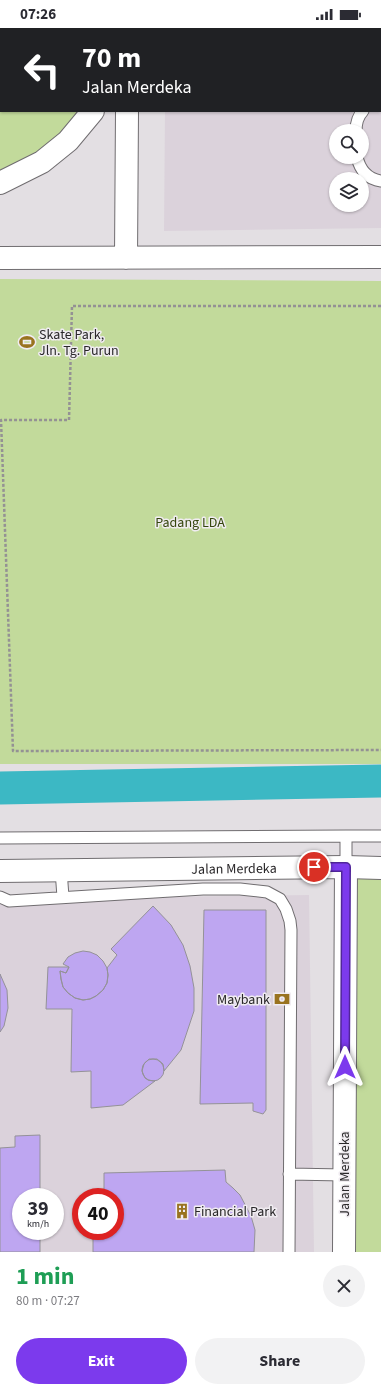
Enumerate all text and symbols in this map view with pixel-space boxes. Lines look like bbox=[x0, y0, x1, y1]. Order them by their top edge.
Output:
text: 07:26 bbox=[20, 4, 56, 25]
text: 70 m bbox=[82, 38, 141, 78]
icon: left bbox=[16, 44, 68, 96]
text: Jalan Merdeka bbox=[82, 75, 192, 100]
map controls bbox=[329, 124, 369, 212]
button: search bbox=[329, 124, 369, 164]
button: layers bbox=[329, 172, 369, 212]
place label: Skate Park, Jln. Tg. Purun bbox=[39, 325, 119, 361]
sports icon: Skate Park, Jln. Tg. Purun bbox=[18, 333, 36, 351]
park label: Padang LDA bbox=[155, 513, 225, 533]
pin bbox=[297, 850, 331, 884]
icon: arrive bbox=[303, 856, 325, 878]
street label: Jalan Merdeka bbox=[191, 859, 277, 880]
place label: Maybank bbox=[217, 990, 270, 1010]
bank icon: Maybank bbox=[273, 990, 291, 1008]
position arrow bbox=[324, 1046, 366, 1088]
street label: Jalan Merdeka bbox=[335, 1131, 355, 1217]
speed limit sign: 40 bbox=[72, 1188, 124, 1240]
text: 39 bbox=[27, 1195, 49, 1223]
building icon: Financial Park bbox=[173, 1202, 191, 1220]
place label: Financial Park bbox=[194, 1202, 276, 1222]
text: km/h bbox=[27, 1217, 49, 1231]
text: 1 min bbox=[16, 1259, 74, 1294]
button: close bbox=[323, 1265, 365, 1307]
text: 80 m · 07:27 bbox=[16, 1292, 80, 1310]
button: Exit bbox=[16, 1338, 187, 1384]
button: Share bbox=[195, 1338, 365, 1384]

